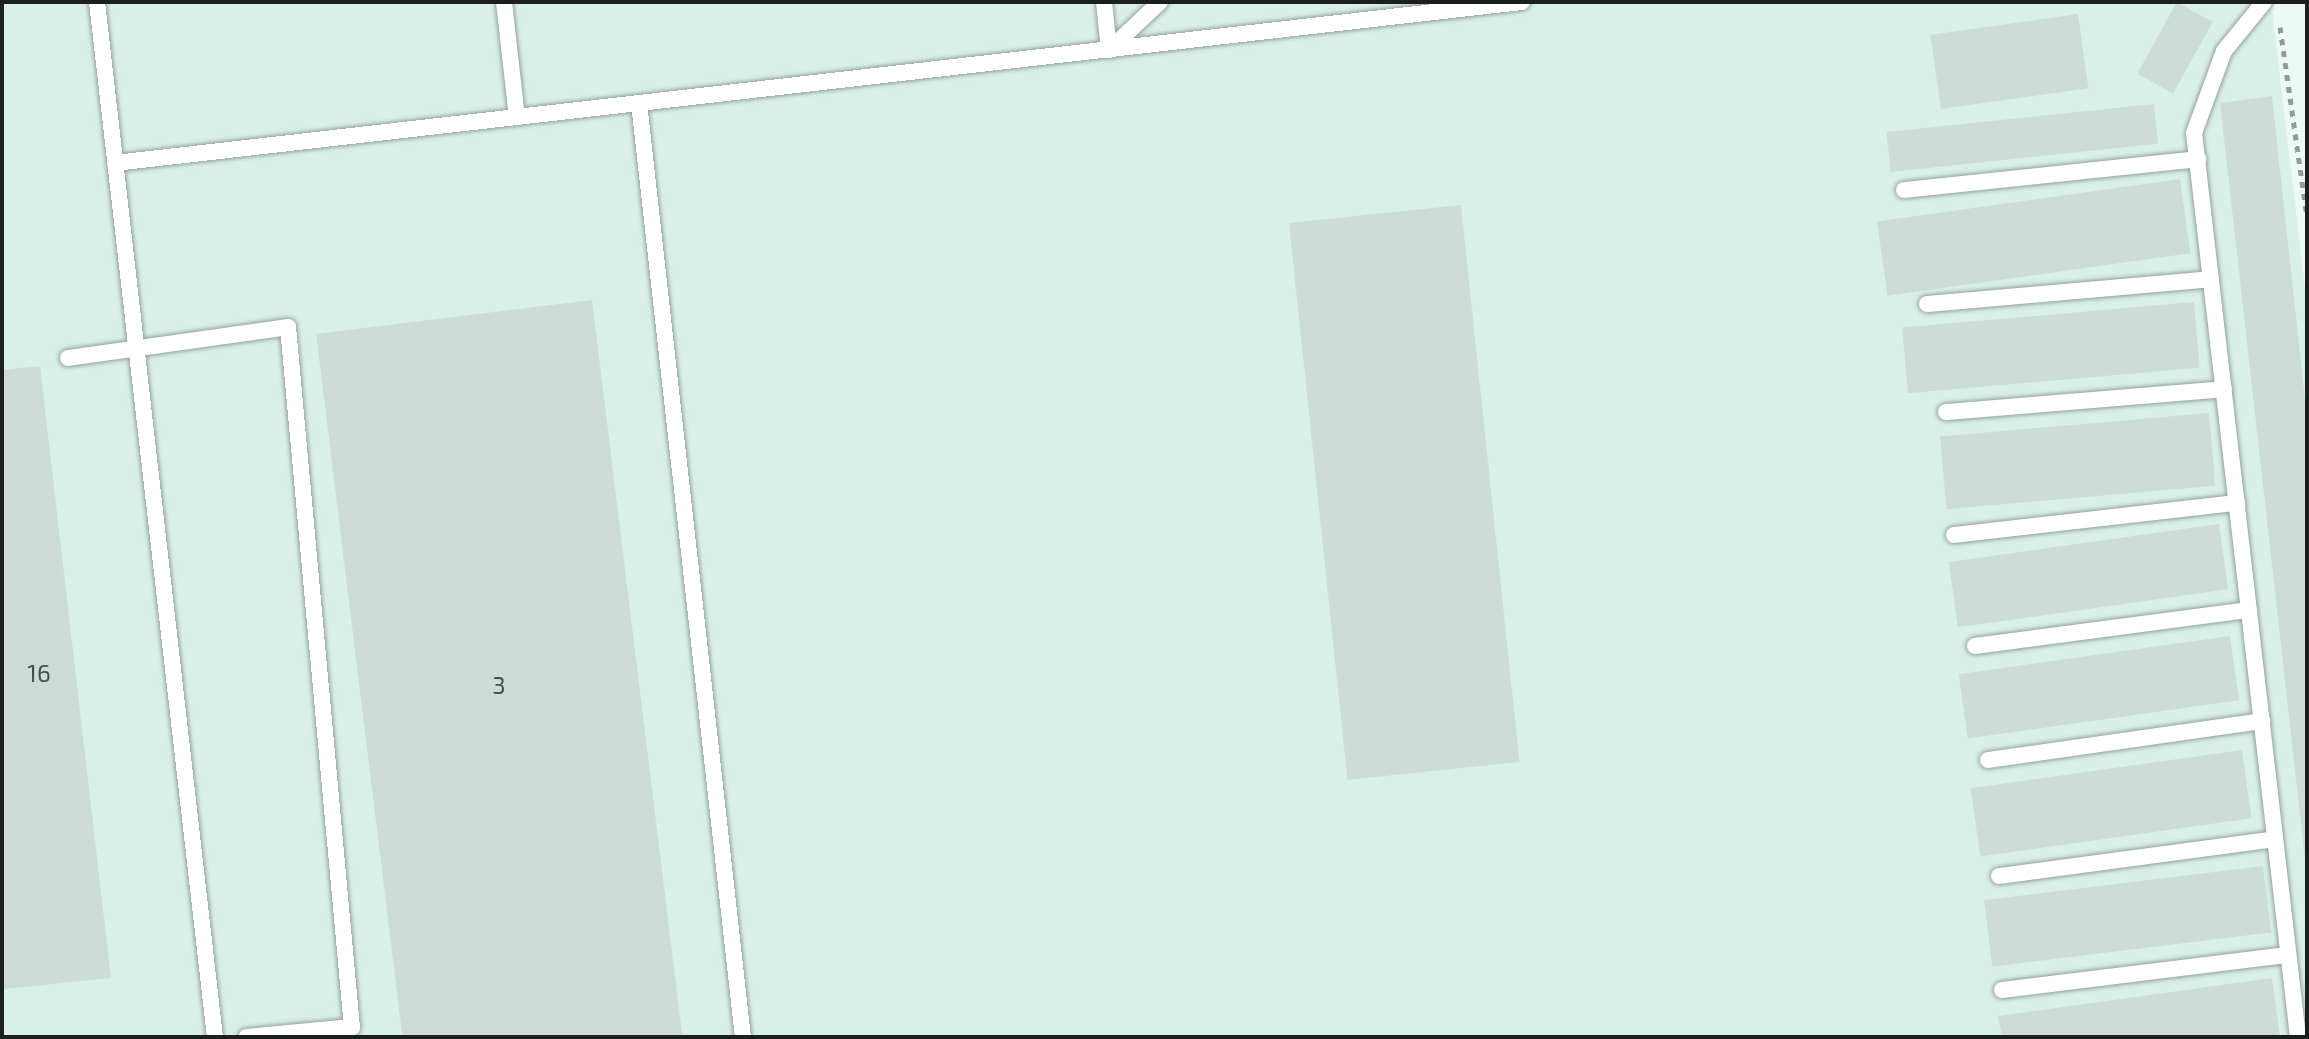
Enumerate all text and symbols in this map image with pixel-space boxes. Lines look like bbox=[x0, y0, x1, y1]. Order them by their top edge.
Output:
house number: 16 bbox=[27, 659, 51, 687]
house number: 3 bbox=[492, 671, 506, 699]

